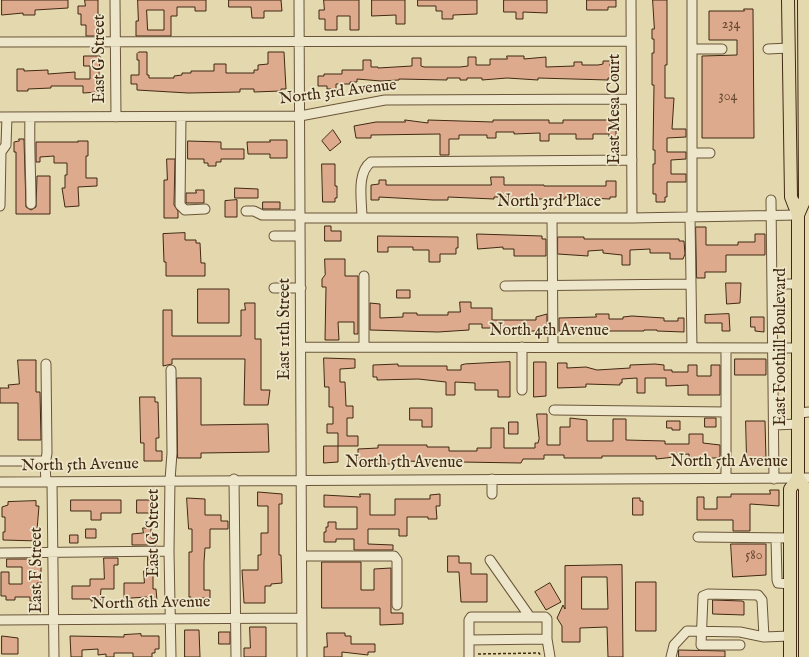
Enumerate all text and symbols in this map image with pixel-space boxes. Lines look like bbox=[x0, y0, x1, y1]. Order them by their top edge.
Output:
street label: East G Street bbox=[91, 15, 111, 103]
house number: 234 bbox=[722, 17, 740, 33]
street label: East Mesa Court bbox=[606, 54, 626, 164]
street label: North 3rd Avenue bbox=[278, 76, 398, 110]
house number: 304 bbox=[719, 89, 737, 105]
street label: North 3rd Place bbox=[497, 193, 601, 213]
street label: East Foothill Boulevard bbox=[772, 268, 792, 426]
street label: East 11th Street bbox=[276, 278, 296, 380]
street label: North 4th Avenue bbox=[489, 322, 609, 342]
street label: North 5th Avenue bbox=[670, 453, 788, 473]
street label: North 5th Avenue bbox=[345, 454, 463, 474]
street label: North 5th Avenue bbox=[21, 455, 139, 477]
street label: East G Street bbox=[145, 489, 165, 577]
street label: East F Street bbox=[28, 527, 48, 613]
house number: 580 bbox=[745, 548, 763, 564]
street label: North 6th Avenue bbox=[92, 593, 210, 615]

